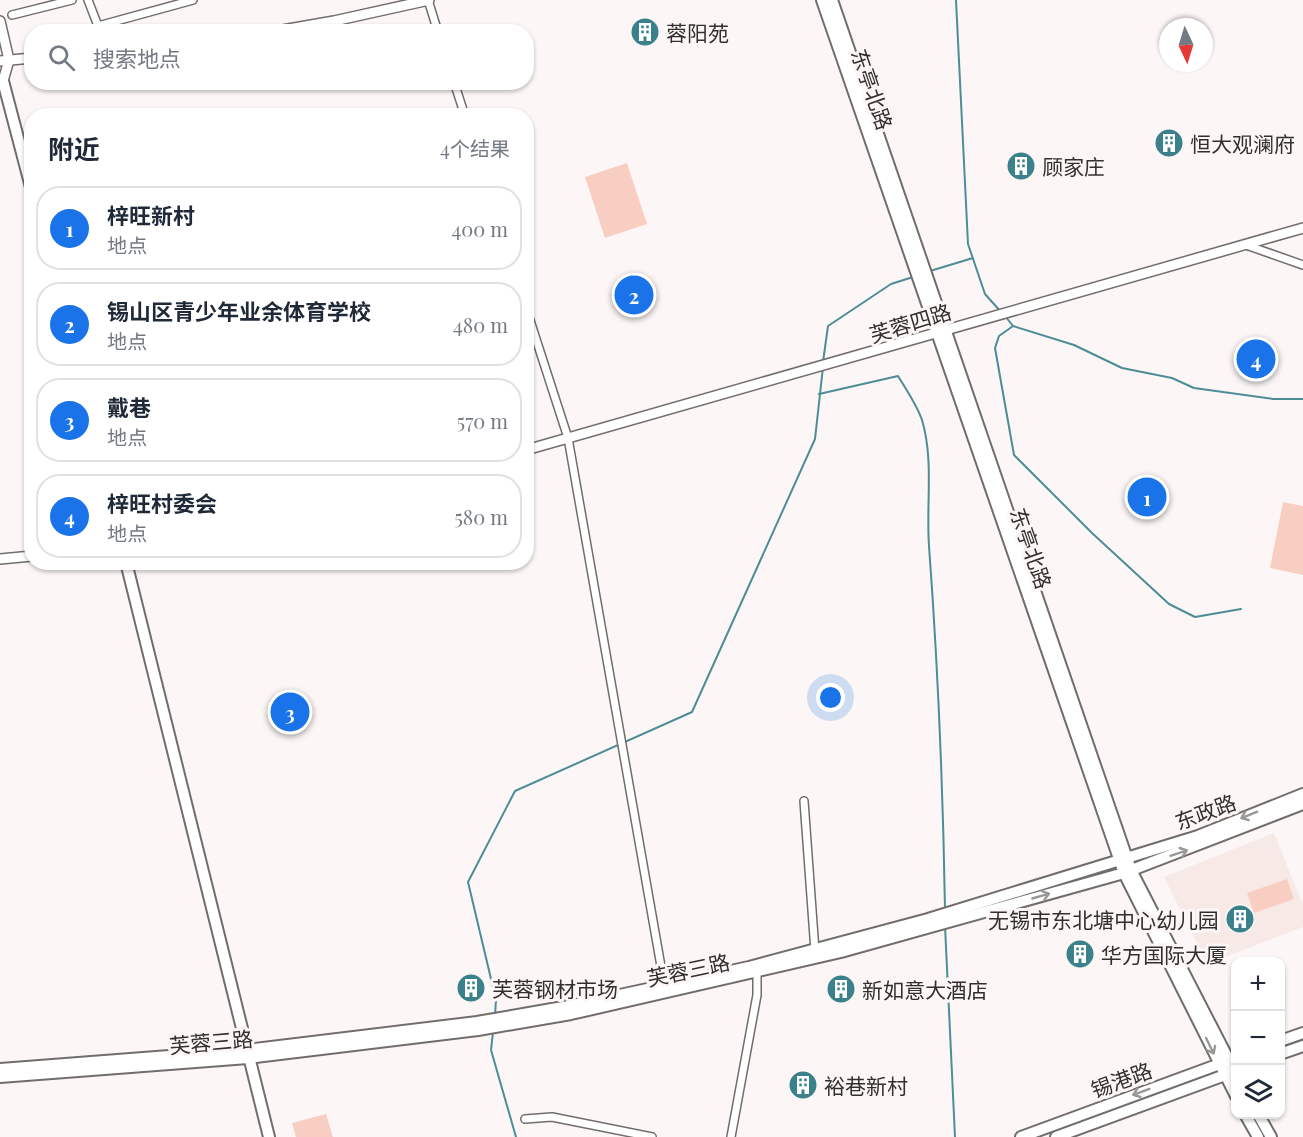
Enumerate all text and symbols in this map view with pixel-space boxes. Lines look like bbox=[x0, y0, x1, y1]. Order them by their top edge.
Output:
building icon: 蓉阳苑 bbox=[629, 16, 661, 48]
place label: 蓉阳苑 bbox=[666, 18, 729, 46]
north arrow bbox=[1159, 18, 1213, 72]
search box bbox=[24, 24, 534, 90]
icon: search bbox=[45, 41, 78, 74]
text: 搜索地点 bbox=[93, 43, 181, 73]
street label: 东亭北路 bbox=[846, 45, 900, 133]
building icon: 恒大观澜府 bbox=[1153, 127, 1185, 159]
place label: 恒大观澜府 bbox=[1190, 129, 1295, 157]
text: 附近 bbox=[48, 131, 100, 166]
text: 4个结果 bbox=[440, 134, 510, 161]
building icon: 顾家庄 bbox=[1005, 150, 1037, 182]
place label: 顾家庄 bbox=[1042, 152, 1105, 180]
text: 梓旺新村 bbox=[107, 200, 195, 230]
text: 1 bbox=[66, 215, 73, 242]
text: 400 m bbox=[451, 215, 508, 242]
text: 地点 bbox=[107, 231, 147, 258]
pin: 2 bbox=[614, 272, 654, 318]
text: 锡山区青少年业余体育学校 bbox=[107, 296, 371, 326]
street label: 芙蓉四路 bbox=[866, 296, 954, 348]
text: 2 bbox=[64, 311, 75, 338]
text: 480 m bbox=[453, 311, 508, 338]
text: 地点 bbox=[107, 327, 147, 354]
pin: 4 bbox=[1236, 336, 1276, 382]
text: 戴巷 bbox=[107, 392, 151, 422]
text: 3 bbox=[65, 407, 74, 434]
text: 570 m bbox=[457, 407, 508, 434]
text: 地点 bbox=[107, 423, 147, 450]
pin: 1 bbox=[1128, 474, 1166, 520]
text: 梓旺村委会 bbox=[107, 488, 217, 518]
text: 4 bbox=[64, 503, 75, 530]
text: 580 m bbox=[455, 503, 508, 530]
street label: 东亭北路 bbox=[1005, 504, 1059, 592]
text: 地点 bbox=[107, 519, 147, 546]
your location bbox=[816, 683, 845, 712]
pin: 3 bbox=[270, 690, 310, 734]
street label: 东政路 bbox=[1171, 787, 1239, 835]
one-way arrow bbox=[1240, 810, 1258, 821]
one-way arrow bbox=[1169, 847, 1188, 858]
one-way arrow bbox=[1031, 890, 1050, 901]
building icon: 无锡市东北塘中心幼儿园 bbox=[1224, 903, 1256, 935]
place label: 无锡市东北塘中心幼儿园 bbox=[988, 905, 1219, 933]
building icon: 华方国际大厦 bbox=[1064, 938, 1096, 970]
place label: 华方国际大厦 bbox=[1101, 940, 1227, 968]
street label: 芙蓉三路 bbox=[644, 947, 732, 991]
map controls bbox=[1231, 957, 1285, 1119]
button: + bbox=[1231, 957, 1285, 1011]
building icon: 芙蓉钢材市场 bbox=[455, 972, 487, 1004]
building icon: 新如意大酒店 bbox=[825, 973, 857, 1005]
place label: 芙蓉钢材市场 bbox=[492, 974, 618, 1002]
place label: 新如意大酒店 bbox=[862, 975, 988, 1003]
button: − bbox=[1231, 1011, 1285, 1065]
street label: 芙蓉三路 bbox=[168, 1023, 254, 1059]
one-way arrow bbox=[1204, 1037, 1216, 1055]
street label: 锡港路 bbox=[1087, 1055, 1155, 1103]
button: layers bbox=[1231, 1065, 1285, 1119]
building icon: 裕巷新村 bbox=[787, 1069, 819, 1101]
place label: 裕巷新村 bbox=[824, 1071, 908, 1099]
one-way arrow bbox=[1132, 1088, 1151, 1099]

